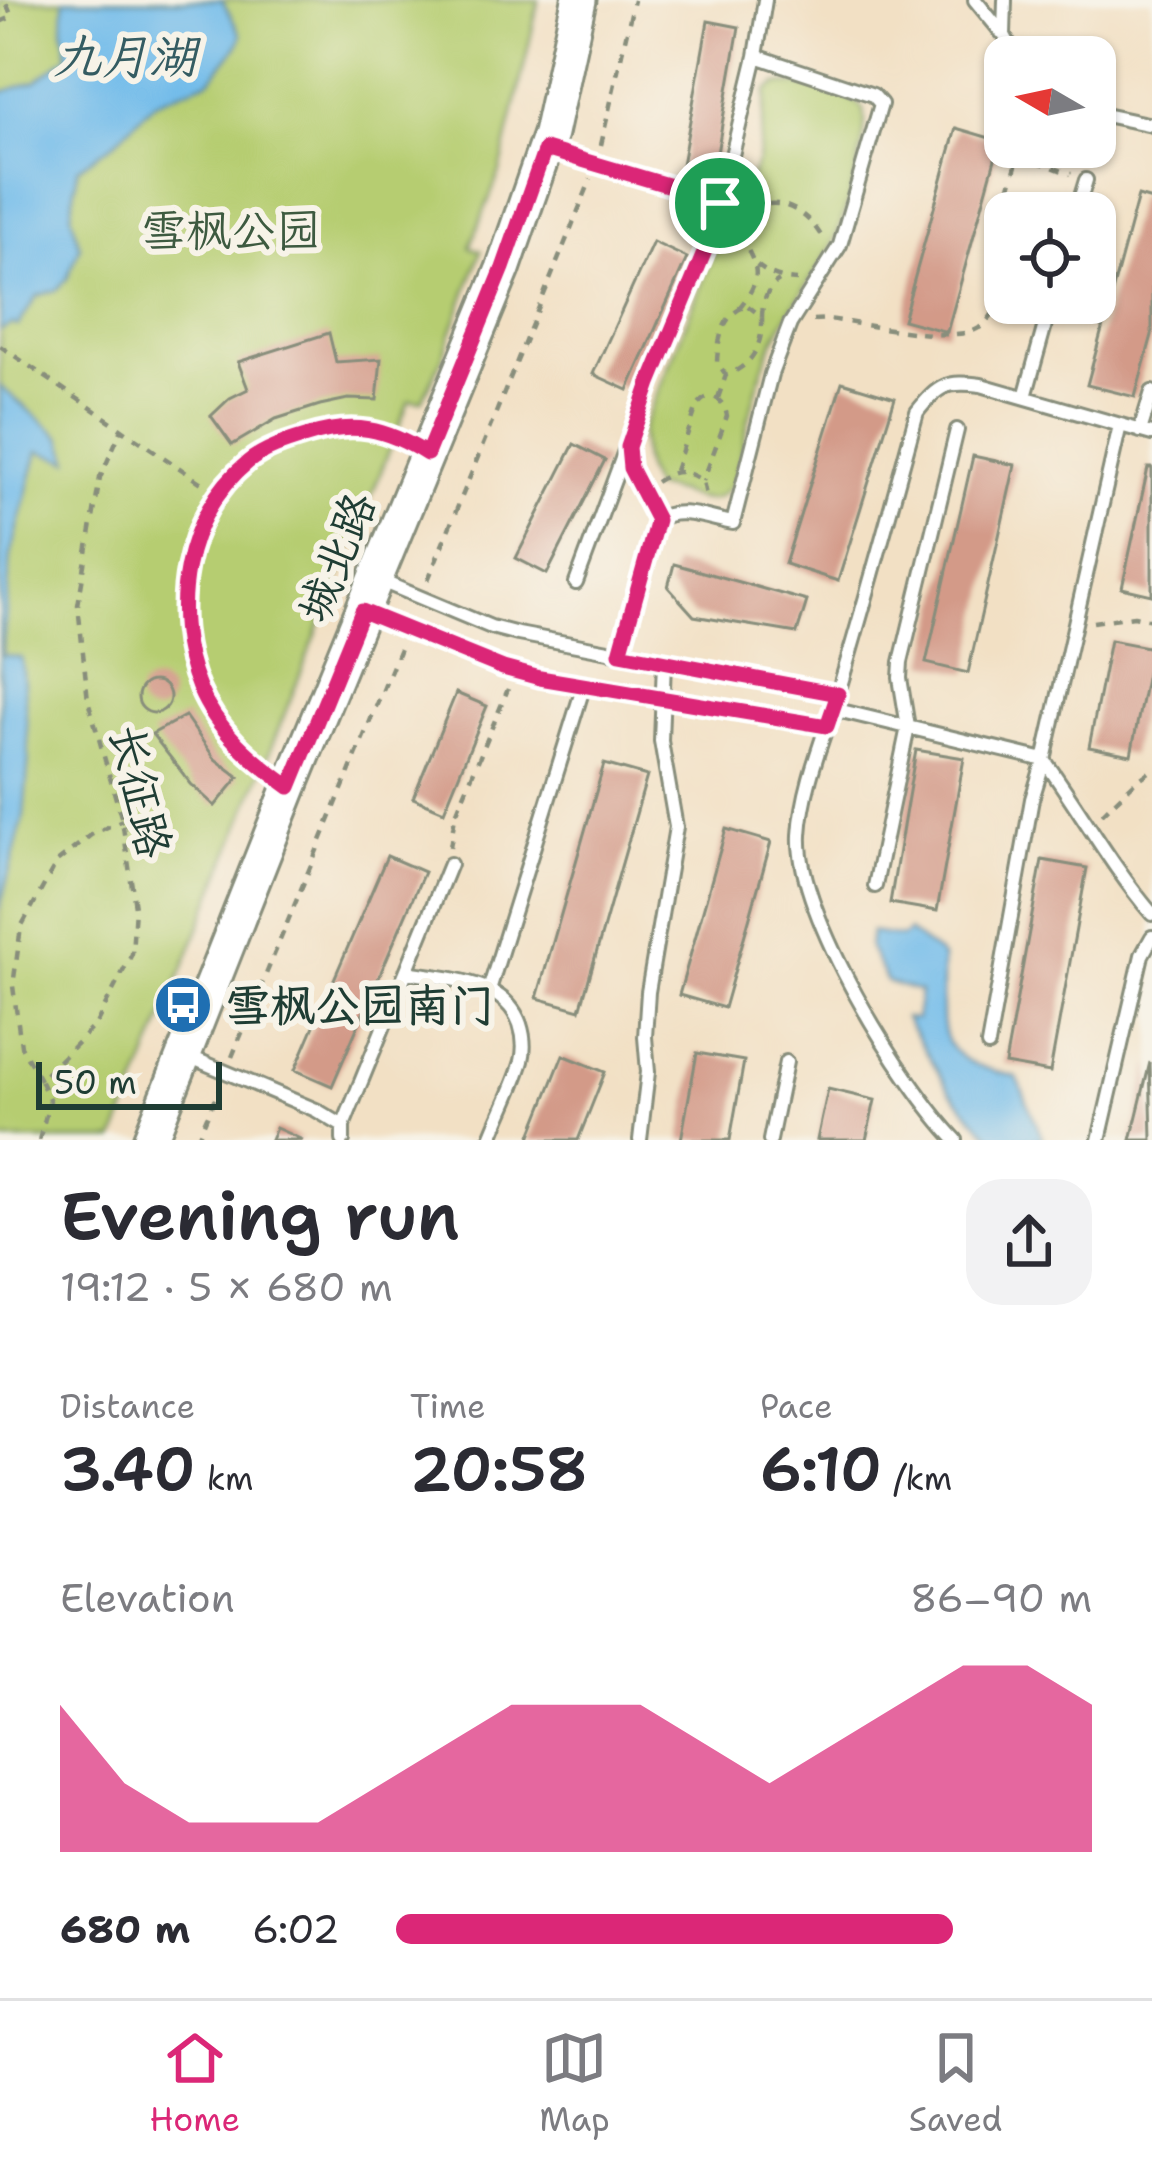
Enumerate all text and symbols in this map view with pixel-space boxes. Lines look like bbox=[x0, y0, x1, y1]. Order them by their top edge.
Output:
water label: 九月湖 bbox=[53, 24, 202, 88]
north arrow bbox=[984, 36, 1116, 168]
map controls bbox=[984, 36, 1116, 324]
pin bbox=[669, 152, 771, 254]
icon: arrive bbox=[687, 170, 753, 236]
button: locate bbox=[984, 192, 1116, 324]
park label: 雪枫公园 bbox=[141, 200, 321, 260]
street label: 城北路 bbox=[283, 483, 389, 631]
street label: 长征路 bbox=[97, 718, 185, 864]
bus stop icon: 雪枫公园南门 bbox=[152, 974, 214, 1036]
place label: 雪枫公园南门 bbox=[225, 975, 495, 1035]
scale bar bbox=[36, 1056, 222, 1109]
text: 50 m bbox=[54, 1060, 137, 1105]
text: Evening run bbox=[60, 1172, 460, 1260]
button: share bbox=[966, 1179, 1092, 1305]
text: 19:12 · 5 × 680 m bbox=[60, 1261, 393, 1313]
text: Distance bbox=[60, 1384, 195, 1429]
text: Time bbox=[410, 1384, 486, 1429]
text: Pace bbox=[760, 1384, 833, 1429]
text: 3.40 bbox=[60, 1429, 196, 1509]
text: 20:58 bbox=[410, 1429, 588, 1509]
text: 6:10 bbox=[760, 1429, 882, 1509]
text: km bbox=[196, 1456, 254, 1501]
text: /km bbox=[882, 1456, 952, 1501]
text: Elevation bbox=[60, 1572, 235, 1624]
text: 86–90 m bbox=[910, 1572, 1092, 1624]
text: 680 m bbox=[60, 1903, 190, 1955]
text: 6:02 bbox=[252, 1903, 340, 1955]
tab: Home bbox=[149, 2025, 240, 2142]
tab: Map bbox=[539, 2025, 610, 2142]
tab: Saved bbox=[909, 2025, 1002, 2142]

